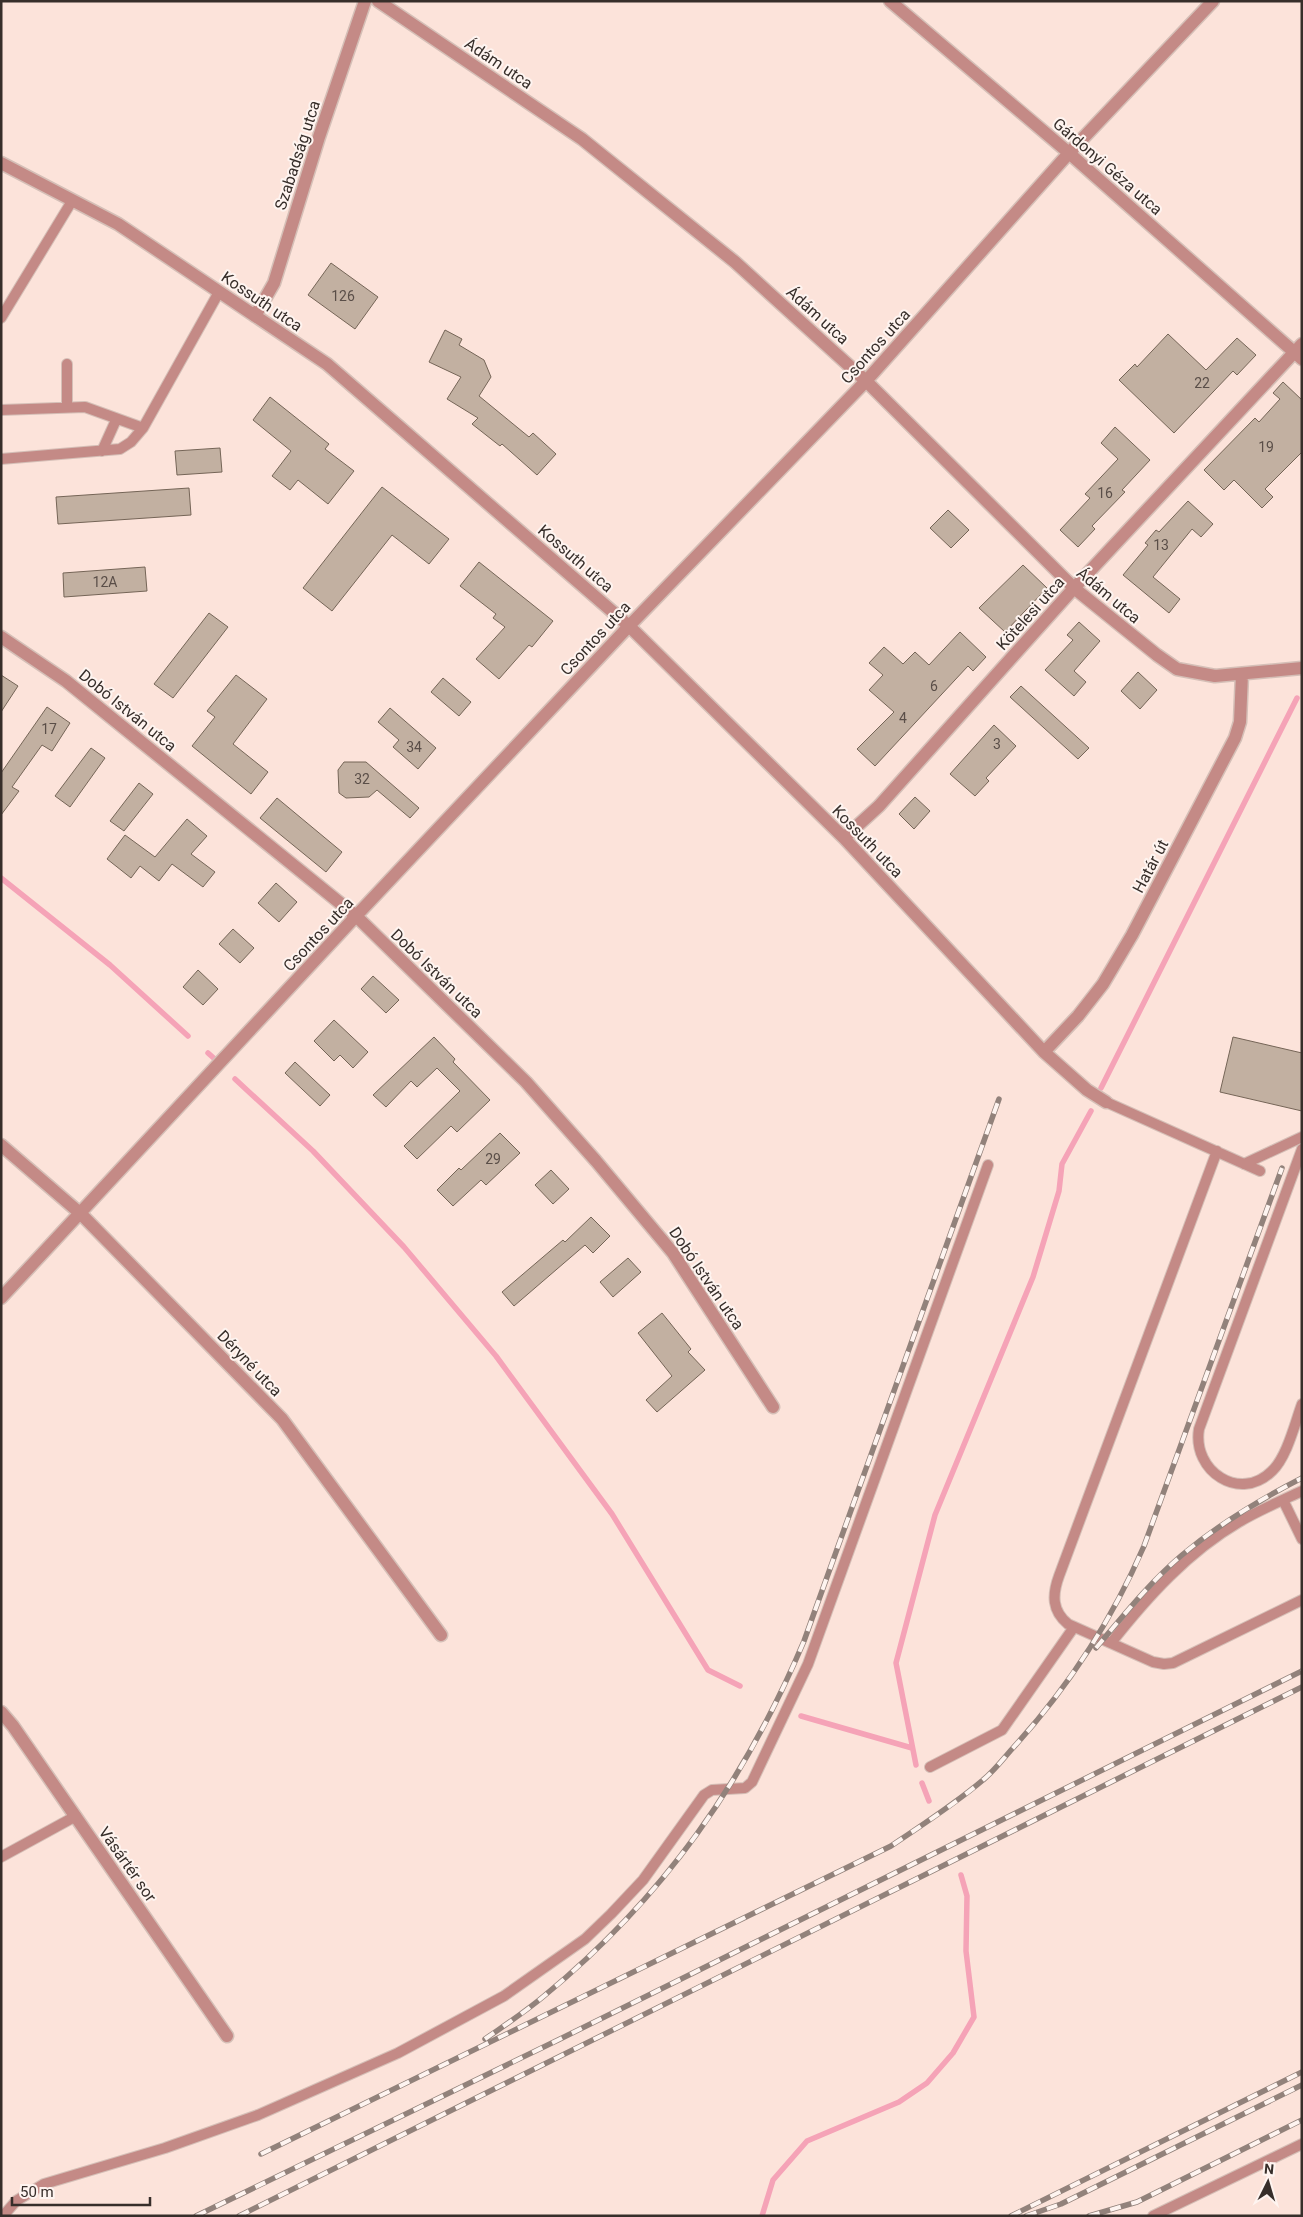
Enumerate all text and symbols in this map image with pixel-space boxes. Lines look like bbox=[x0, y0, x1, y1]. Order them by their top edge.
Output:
street label: Ádám utca bbox=[461, 34, 536, 93]
street label: Szabadság utca bbox=[271, 98, 324, 212]
street label: Gárdonyi Géza utca bbox=[1049, 114, 1166, 219]
street label: Kossuth utca bbox=[218, 267, 306, 335]
street label: Ádám utca bbox=[783, 282, 853, 348]
house number: 126 bbox=[331, 288, 355, 304]
street label: Csontos utca bbox=[837, 305, 914, 388]
house number: 22 bbox=[1194, 375, 1210, 391]
house number: 19 bbox=[1258, 439, 1274, 455]
house number: 16 bbox=[1097, 485, 1113, 501]
street label: Kossuth utca bbox=[534, 521, 617, 596]
house number: 13 bbox=[1153, 537, 1169, 553]
street label: Ádám utca bbox=[1073, 563, 1144, 628]
street label: Kötelesi utca bbox=[992, 573, 1068, 654]
house number: 12A bbox=[93, 574, 117, 590]
street label: Csontos utca bbox=[556, 597, 634, 679]
street label: Dobó István utca bbox=[75, 665, 180, 755]
house number: 6 bbox=[930, 678, 938, 694]
house number: 4 bbox=[899, 710, 907, 726]
house number: 17 bbox=[41, 721, 57, 737]
house number: 3 bbox=[993, 736, 1001, 752]
house number: 34 bbox=[406, 739, 422, 755]
house number: 32 bbox=[354, 771, 370, 787]
street label: Kossuth utca bbox=[828, 801, 907, 882]
street label: Határ út bbox=[1129, 836, 1172, 896]
street label: Csontos utca bbox=[279, 893, 357, 975]
street label: Dobó István utca bbox=[387, 925, 486, 1022]
house number: 29 bbox=[485, 1151, 501, 1167]
street label: Dobó István utca bbox=[665, 1223, 748, 1333]
street label: Déryné utca bbox=[213, 1326, 286, 1400]
street label: Vásártér sor bbox=[95, 1823, 161, 1906]
north arrow bbox=[1243, 2157, 1293, 2207]
text: N bbox=[1264, 2161, 1275, 2177]
scale bar bbox=[12, 2174, 150, 2206]
text: 50 m bbox=[20, 2183, 54, 2201]

